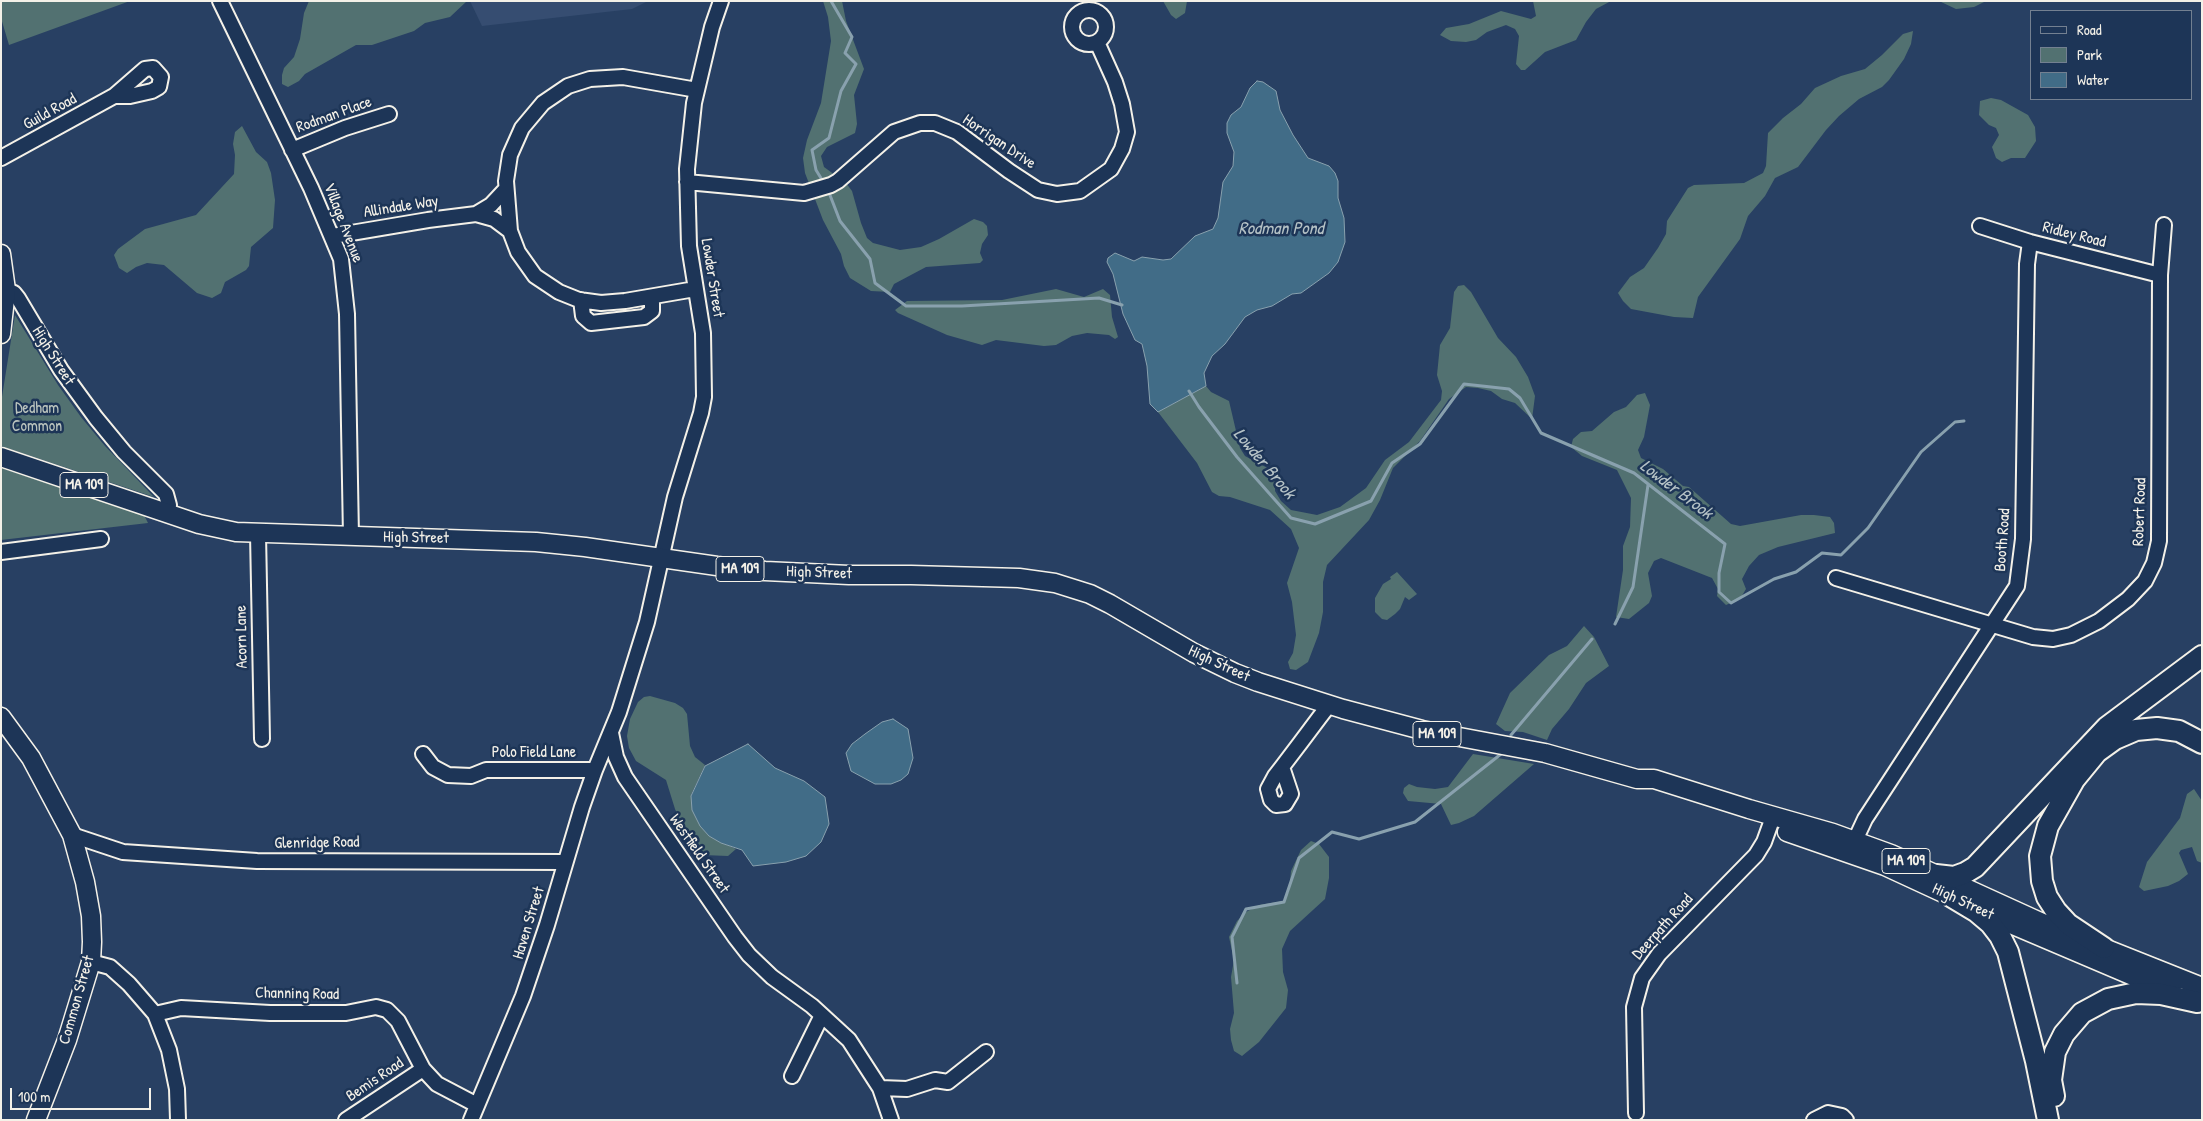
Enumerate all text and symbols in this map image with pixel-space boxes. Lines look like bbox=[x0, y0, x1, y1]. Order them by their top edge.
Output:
legend bbox=[2030, 10, 2193, 100]
text: Road bbox=[2077, 19, 2102, 40]
text: Park bbox=[2077, 44, 2102, 65]
text: Water bbox=[2077, 69, 2109, 90]
street label: Guild Road bbox=[20, 90, 80, 134]
street label: Rodman Place bbox=[294, 93, 374, 137]
street label: Horrigan Drive bbox=[959, 110, 1039, 174]
street label: Village Avenue bbox=[319, 181, 367, 265]
street label: Allindale Way bbox=[362, 192, 440, 222]
water label: Rodman Pond bbox=[1238, 218, 1324, 240]
street label: Ridley Road bbox=[2040, 218, 2108, 252]
street label: Lowder Street bbox=[696, 237, 728, 319]
street label: High Street bbox=[27, 323, 79, 389]
park label: Dedham Common bbox=[12, 399, 62, 437]
water label: Lowder Brook bbox=[1228, 424, 1300, 504]
water label: Lowder Brook bbox=[1635, 456, 1717, 524]
road number: MA 109 bbox=[60, 472, 108, 498]
street label: Robert Road bbox=[2129, 478, 2151, 546]
street label: Booth Road bbox=[1991, 508, 2015, 572]
street label: High Street bbox=[383, 528, 449, 548]
road number: MA 109 bbox=[716, 556, 764, 582]
street label: High Street bbox=[786, 562, 852, 584]
street label: Acorn Lane bbox=[232, 605, 252, 669]
street label: High Street bbox=[1185, 641, 1253, 687]
road number: MA 109 bbox=[1413, 722, 1461, 746]
street label: Polo Field Lane bbox=[492, 743, 576, 763]
street label: Westfield Street bbox=[665, 811, 733, 897]
street label: Glenridge Road bbox=[274, 833, 360, 853]
road number: MA 109 bbox=[1882, 848, 1930, 874]
street label: High Street bbox=[1929, 879, 1997, 925]
street label: Haven Street bbox=[509, 884, 549, 962]
street label: Deerpath Road bbox=[1629, 890, 1697, 964]
street label: Common Street bbox=[55, 953, 99, 1047]
street label: Channing Road bbox=[255, 984, 339, 1004]
street label: Bemis Road bbox=[343, 1054, 407, 1106]
scale bar bbox=[12, 1078, 154, 1110]
text: 100 m bbox=[18, 1086, 51, 1107]

